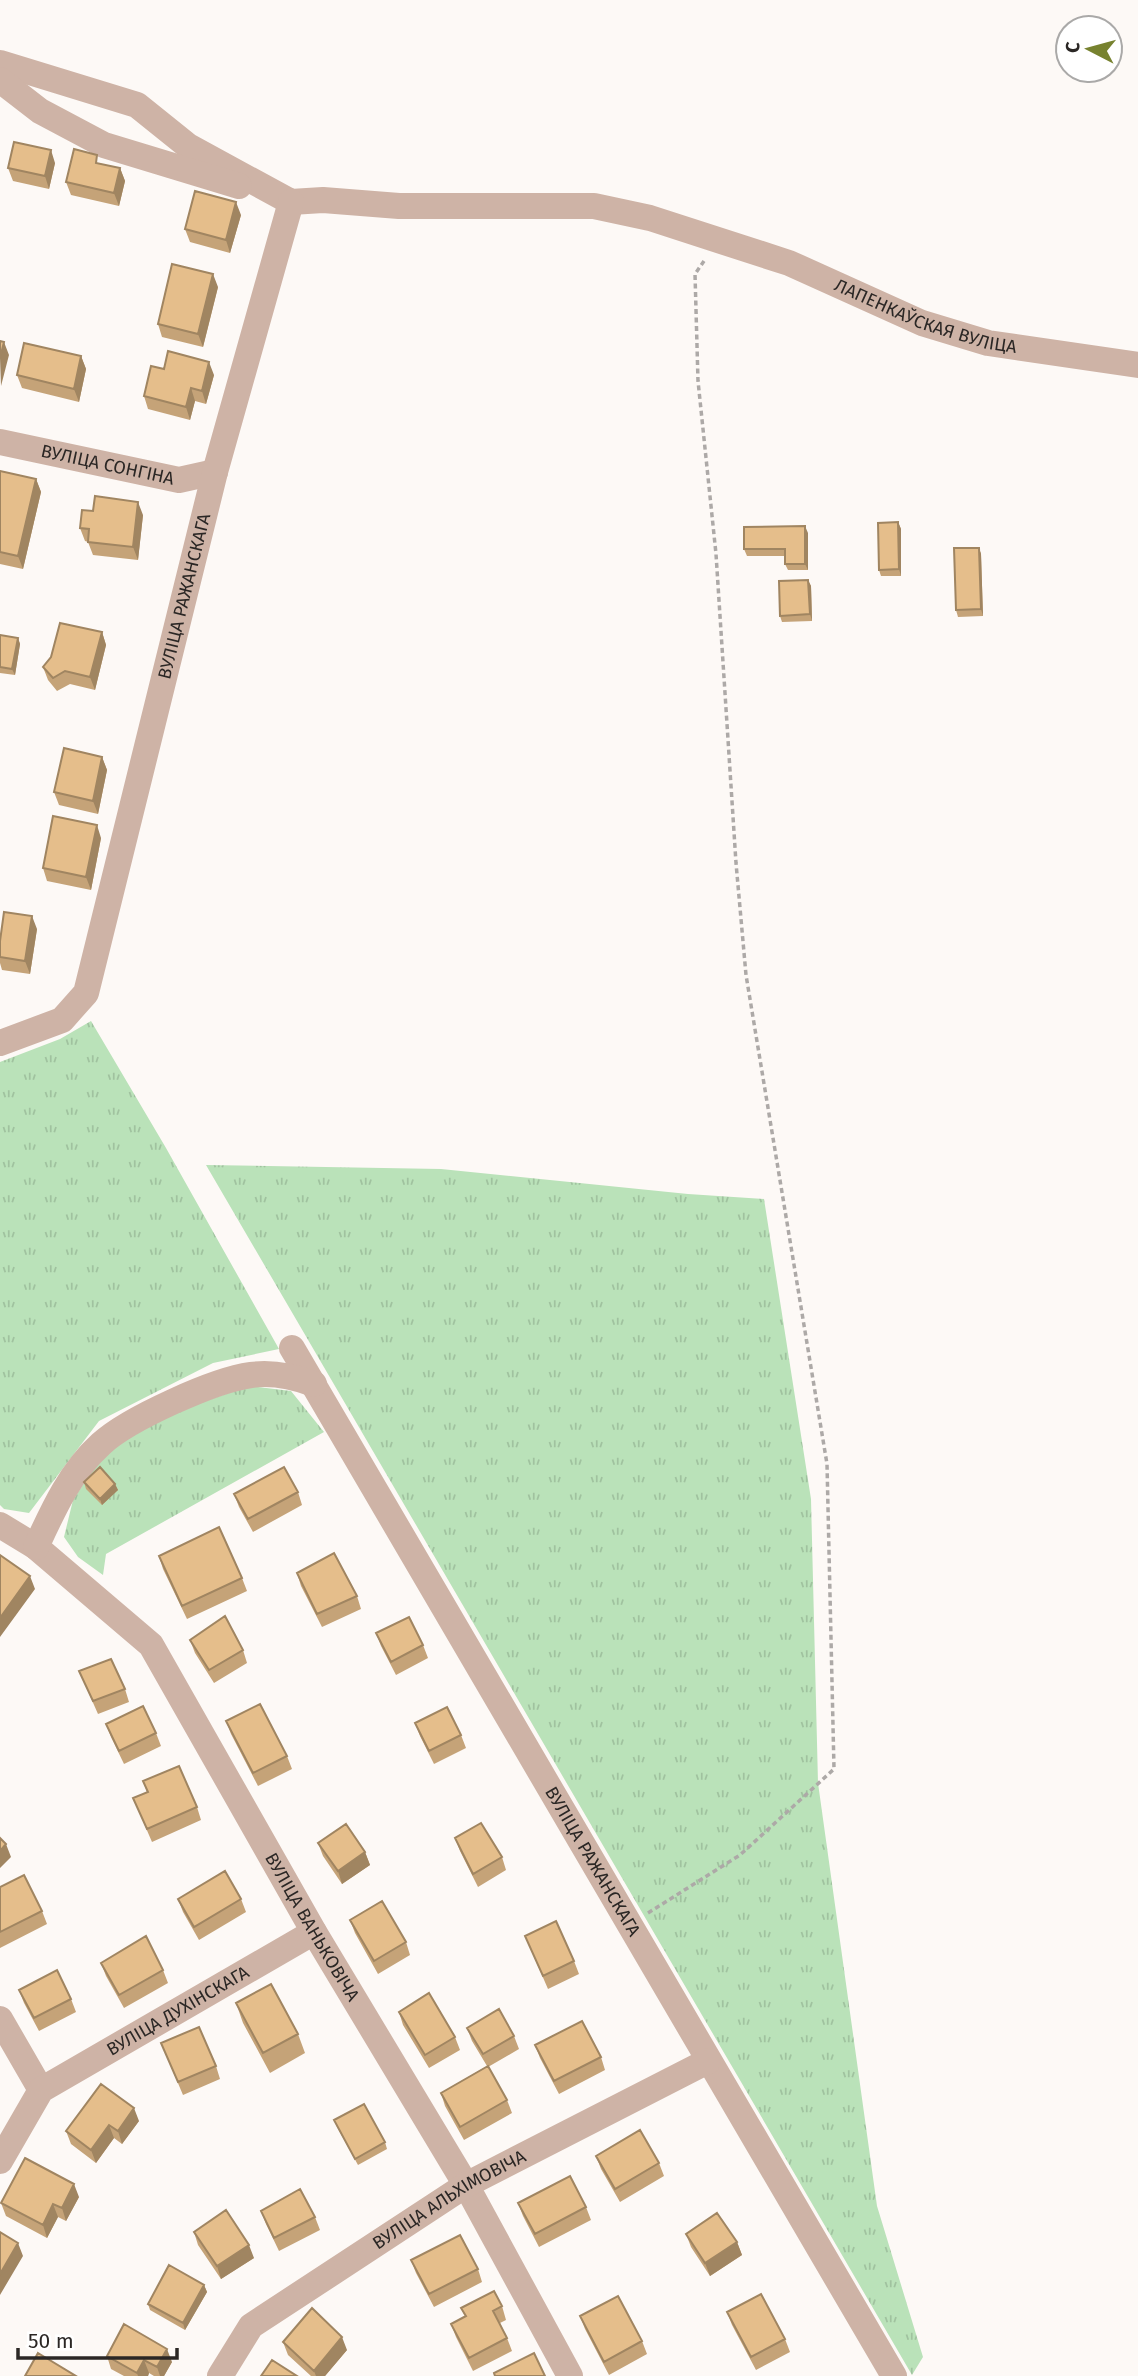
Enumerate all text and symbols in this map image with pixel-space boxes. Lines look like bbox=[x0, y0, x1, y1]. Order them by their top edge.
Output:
north arrow bbox=[1054, 14, 1124, 84]
text: С bbox=[1061, 41, 1085, 54]
street label: ЛАПЕНКАЎСКАЯ ВУЛІЦА bbox=[831, 274, 1019, 358]
street label: ВУЛІЦА СОНГІНА bbox=[39, 440, 177, 490]
street label: ВУЛІЦА РАЖАНСКАГА bbox=[153, 510, 215, 681]
street label: ВУЛІЦА РАЖАНСКАГА bbox=[540, 1783, 645, 1941]
street label: ВУЛІЦА ВАНЬКОВІЧА bbox=[260, 1849, 364, 2006]
street label: ВУЛІЦА ДУХІНСКАГА bbox=[103, 1961, 253, 2061]
street label: ВУЛІЦА АЛЬХІМОВІЧА bbox=[368, 2145, 530, 2254]
scale bar bbox=[18, 2316, 177, 2360]
text: 50 m bbox=[28, 2328, 74, 2354]

